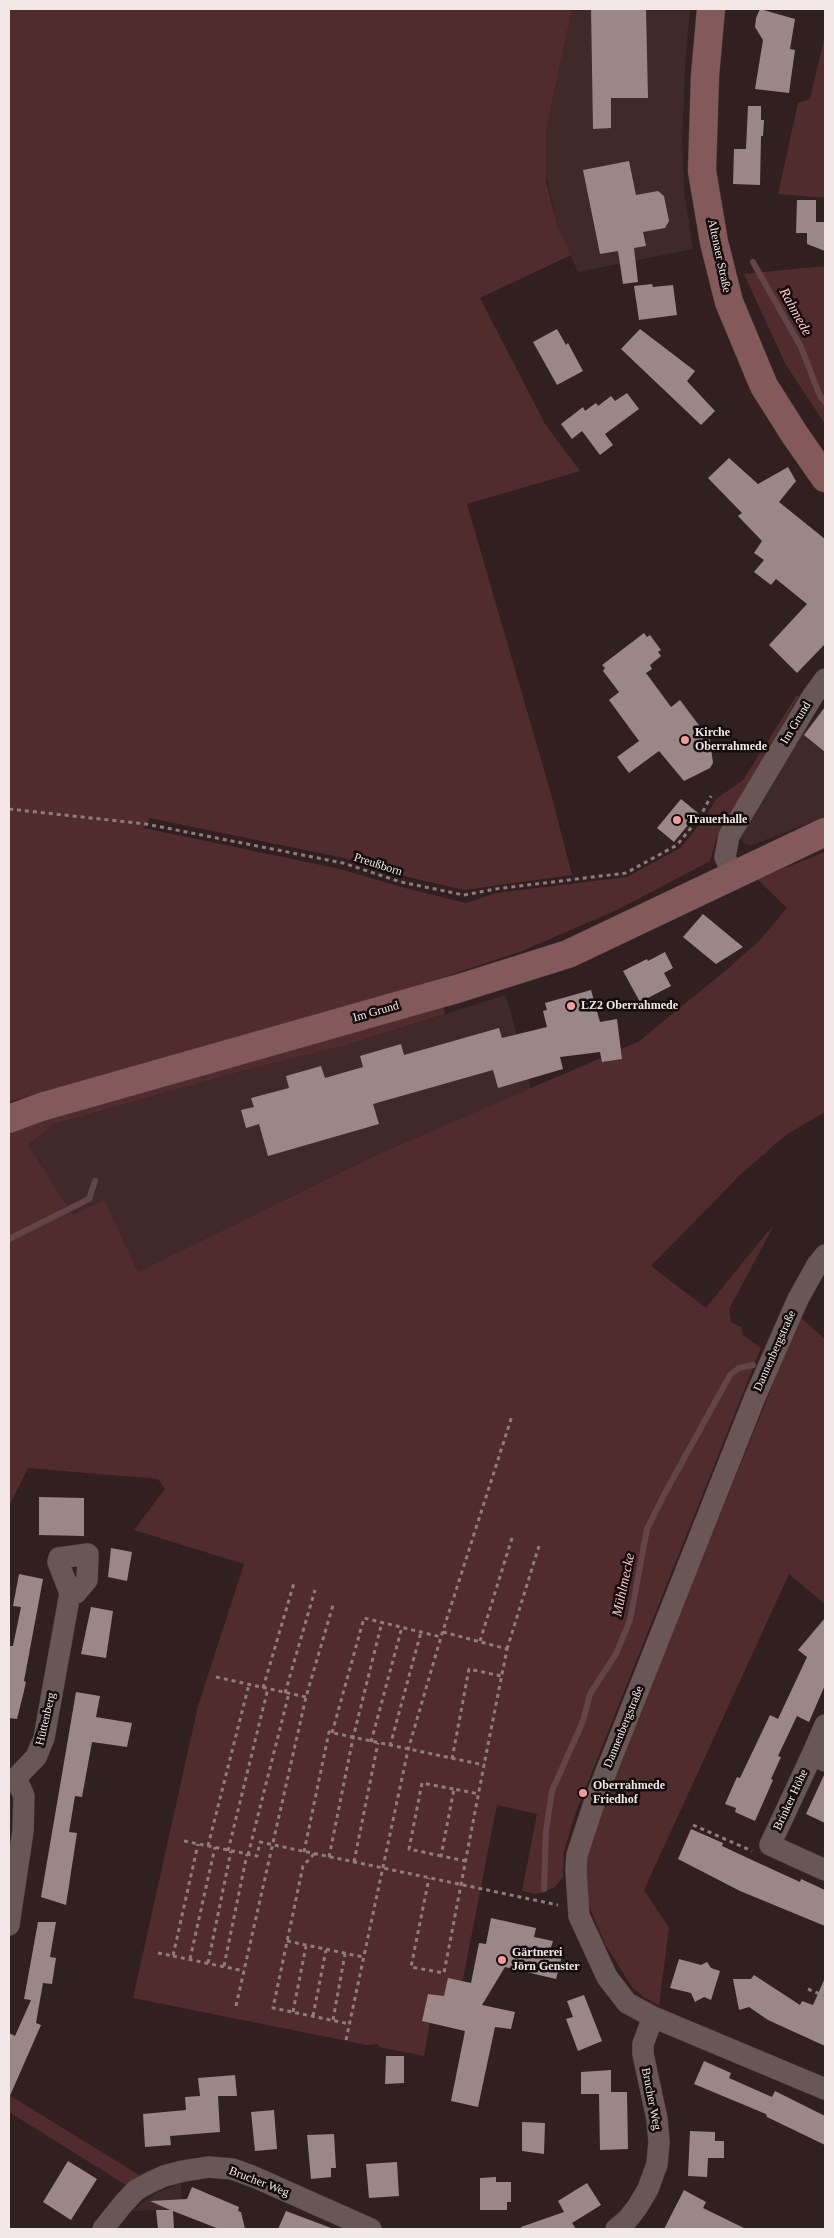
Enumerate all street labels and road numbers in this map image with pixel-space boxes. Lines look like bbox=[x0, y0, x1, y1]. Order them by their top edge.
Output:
street label: Altenaer Straße bbox=[704, 218, 734, 294]
street label: Im Grund bbox=[778, 699, 814, 747]
street label: Preußborn bbox=[352, 850, 404, 880]
street label: Im Grund bbox=[351, 999, 401, 1025]
street label: Dannenbergstraße bbox=[751, 1308, 799, 1394]
street label: Dannenbergstraße bbox=[601, 1684, 647, 1770]
street label: Hüttenberg bbox=[33, 1691, 59, 1747]
street label: Brinker Höhe bbox=[771, 1767, 811, 1833]
street label: Brucher Weg bbox=[638, 2067, 664, 2131]
street label: Brucher Weg bbox=[227, 2164, 291, 2200]

